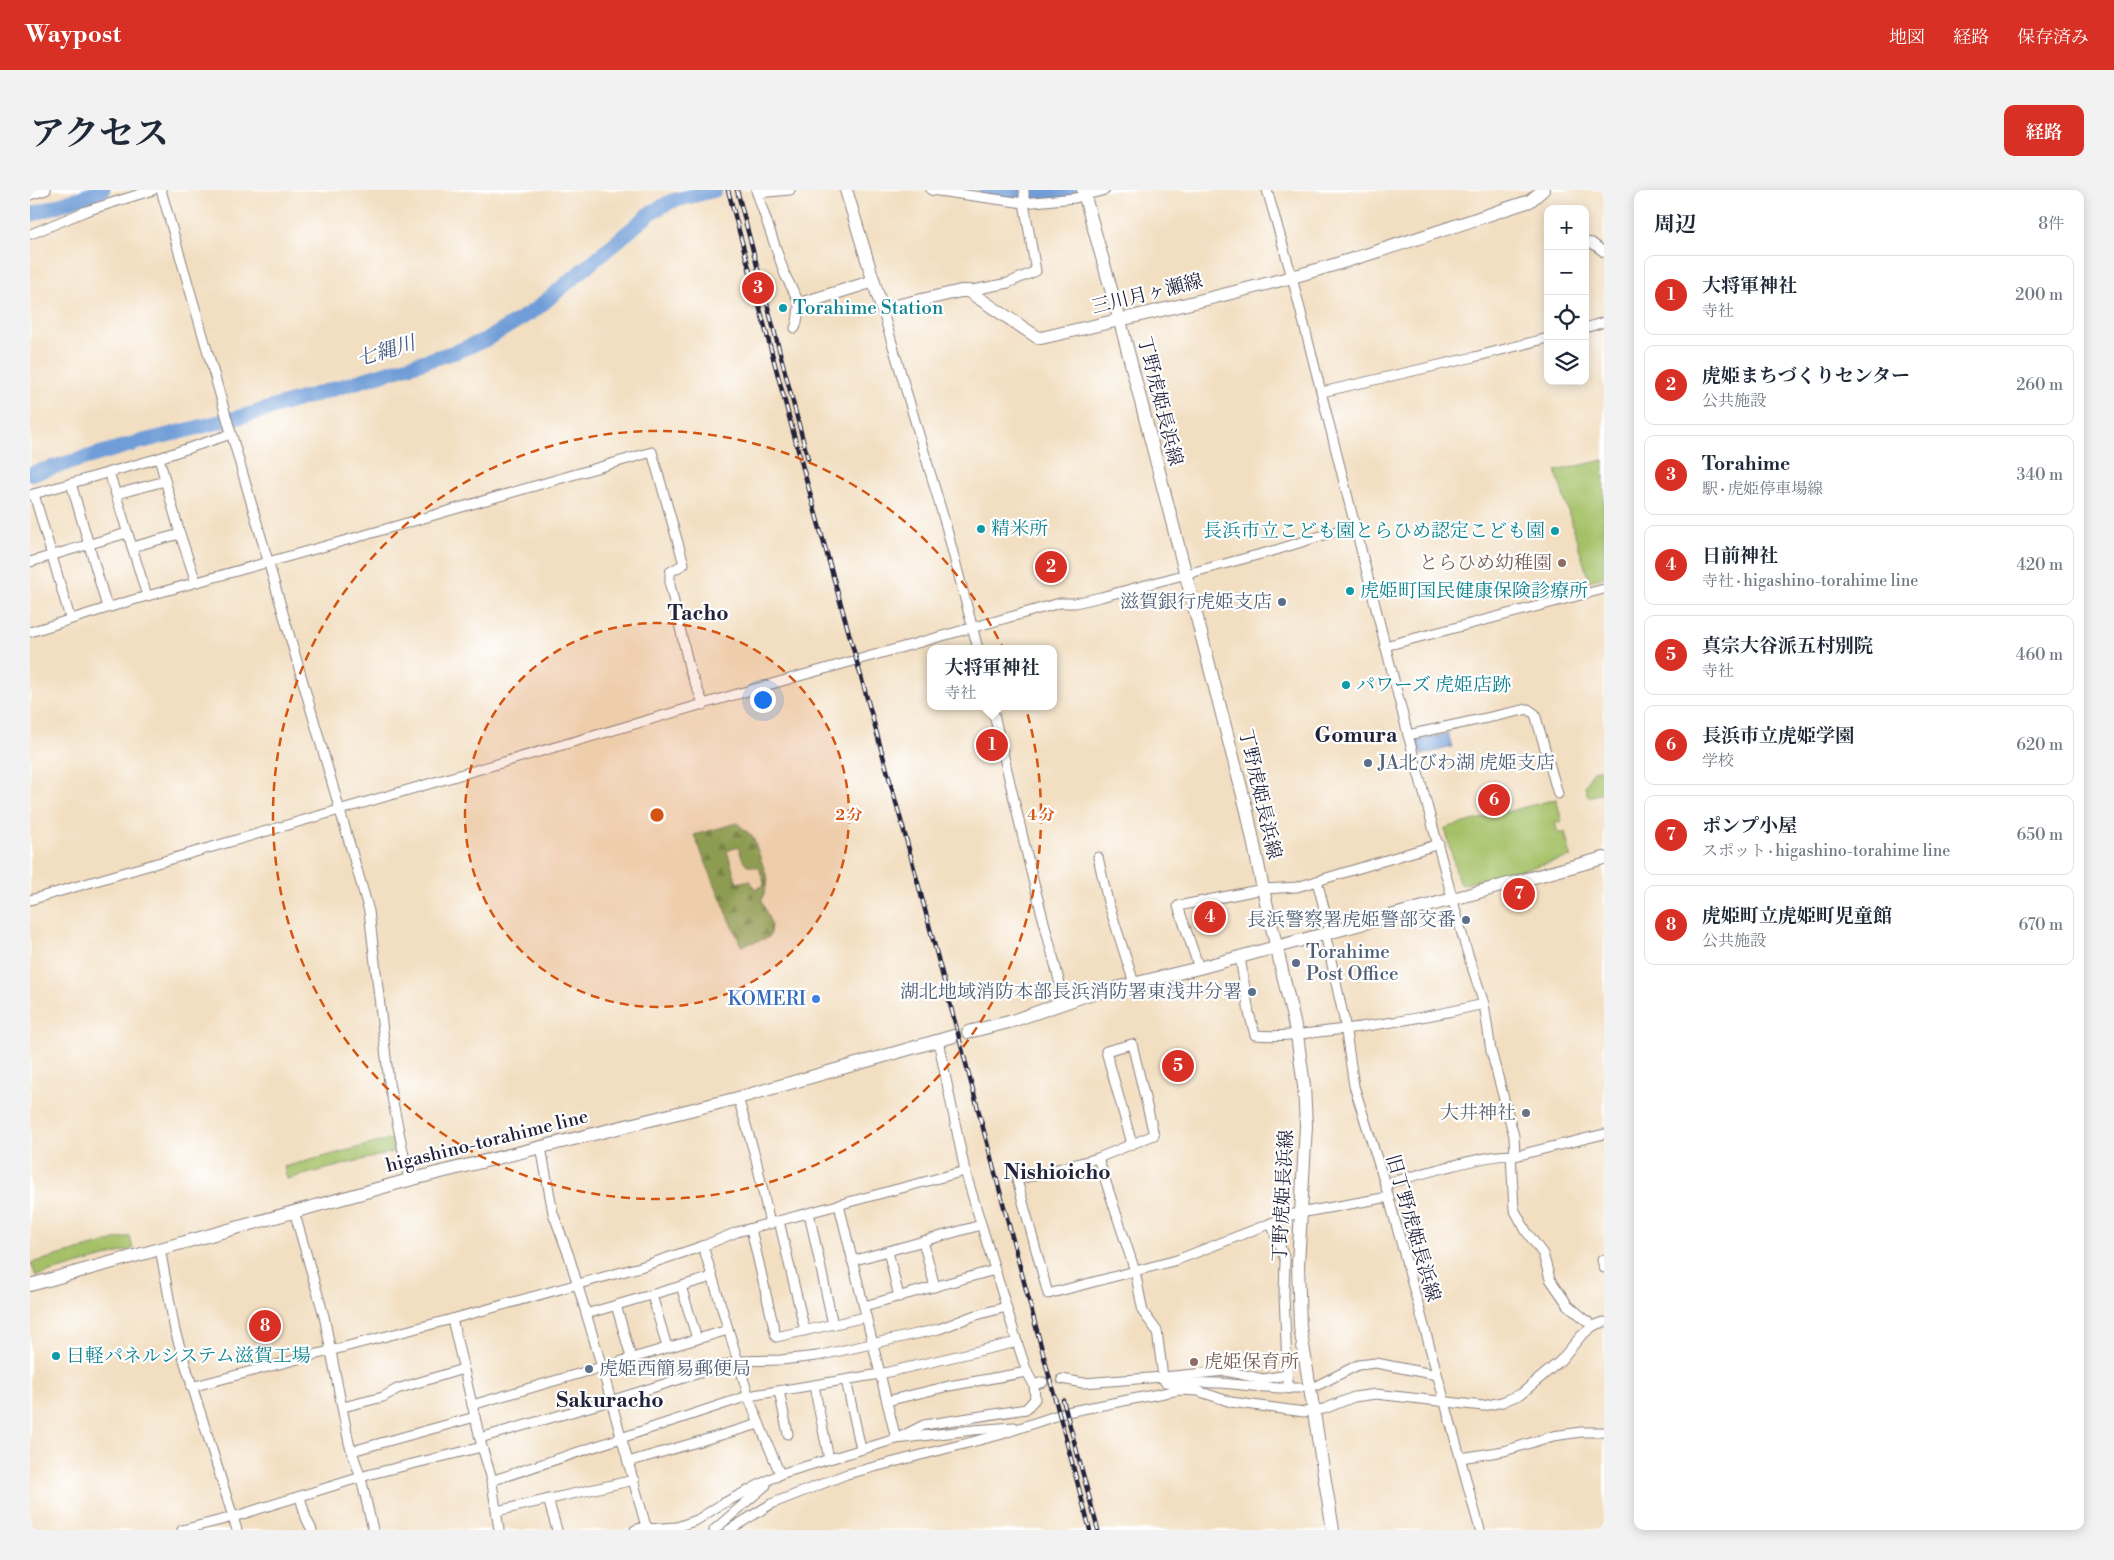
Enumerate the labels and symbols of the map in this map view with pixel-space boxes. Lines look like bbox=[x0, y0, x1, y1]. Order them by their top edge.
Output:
pin: 3 bbox=[742, 269, 774, 307]
street label: 三川月ヶ瀬線 bbox=[1089, 269, 1205, 319]
place label: Torahime Station bbox=[793, 296, 943, 320]
marker: Torahime Station bbox=[777, 302, 789, 314]
water label: 七縄川 bbox=[354, 331, 420, 373]
street label: 丁野虎姫長浜線 bbox=[1132, 334, 1188, 468]
place label: 精米所 bbox=[991, 517, 1048, 541]
place label: 長浜市立こども園とらひめ認定こども園 bbox=[1203, 519, 1545, 543]
marker: 精米所 bbox=[975, 523, 987, 535]
marker: 長浜市立こども園とらひめ認定こども園 bbox=[1549, 525, 1561, 537]
pin: 2 bbox=[1035, 548, 1067, 586]
place label: とらひめ幼稚園 bbox=[1419, 551, 1552, 575]
marker: とらひめ幼稚園 bbox=[1556, 557, 1568, 569]
place label: 虎姫町国民健康保険診療所 bbox=[1360, 579, 1588, 603]
marker: 虎姫町国民健康保険診療所 bbox=[1344, 585, 1356, 597]
place label: 滋賀銀行虎姫支店 bbox=[1120, 590, 1272, 614]
marker: 滋賀銀行虎姫支店 bbox=[1276, 596, 1288, 608]
district label: Tacho bbox=[667, 601, 729, 627]
place label: パワーズ 虎姫店跡 bbox=[1356, 673, 1511, 697]
marker: パワーズ 虎姫店跡 bbox=[1340, 679, 1352, 691]
your location bbox=[750, 687, 776, 713]
district label: Gomura bbox=[1315, 723, 1398, 749]
pin: 1 bbox=[976, 726, 1008, 764]
street label: 丁野虎姫長浜線 bbox=[1233, 726, 1287, 862]
place label: JA北びわ湖 虎姫支店 bbox=[1377, 751, 1555, 775]
marker: JA北びわ湖 虎姫支店 bbox=[1362, 757, 1374, 769]
pin: 6 bbox=[1478, 781, 1510, 819]
centre of rings bbox=[648, 806, 666, 824]
text: 2 分 bbox=[836, 806, 862, 825]
text: 4 分 bbox=[1027, 806, 1055, 825]
pin: 7 bbox=[1503, 875, 1535, 913]
pin: 4 bbox=[1194, 898, 1226, 936]
place label: 長浜警察署虎姫警部交番 bbox=[1247, 908, 1456, 932]
marker: 長浜警察署虎姫警部交番 bbox=[1460, 914, 1472, 926]
place label: Torahime Post Office bbox=[1306, 940, 1399, 986]
marker: Torahime Post Office bbox=[1290, 957, 1302, 969]
place label: 湖北地域消防本部長浜消防署東浅井分署 bbox=[900, 980, 1242, 1004]
marker: 湖北地域消防本部長浜消防署東浅井分署 bbox=[1246, 986, 1258, 998]
place label: KOMERI bbox=[728, 987, 806, 1011]
marker: KOMERI bbox=[810, 993, 822, 1005]
pin: 5 bbox=[1162, 1047, 1194, 1085]
place label: 大井神社 bbox=[1440, 1101, 1516, 1125]
street label: higashino-torahime line bbox=[383, 1104, 591, 1178]
marker: 大井神社 bbox=[1520, 1107, 1532, 1119]
street label: 丁野虎姫長浜線 bbox=[1268, 1129, 1298, 1263]
street label: 旧丁野虎姫長浜線 bbox=[1381, 1152, 1445, 1304]
district label: Nishioicho bbox=[1003, 1160, 1111, 1186]
pin: 8 bbox=[249, 1307, 281, 1345]
place label: 日軽パネルシステム滋賀工場 bbox=[66, 1344, 311, 1368]
marker: 日軽パネルシステム滋賀工場 bbox=[50, 1350, 62, 1362]
place label: 虎姫保育所 bbox=[1204, 1350, 1299, 1374]
marker: 虎姫保育所 bbox=[1188, 1356, 1200, 1368]
place label: 虎姫西簡易郵便局 bbox=[599, 1357, 751, 1381]
marker: 虎姫西簡易郵便局 bbox=[583, 1363, 595, 1375]
district label: Sakuracho bbox=[556, 1388, 664, 1414]

